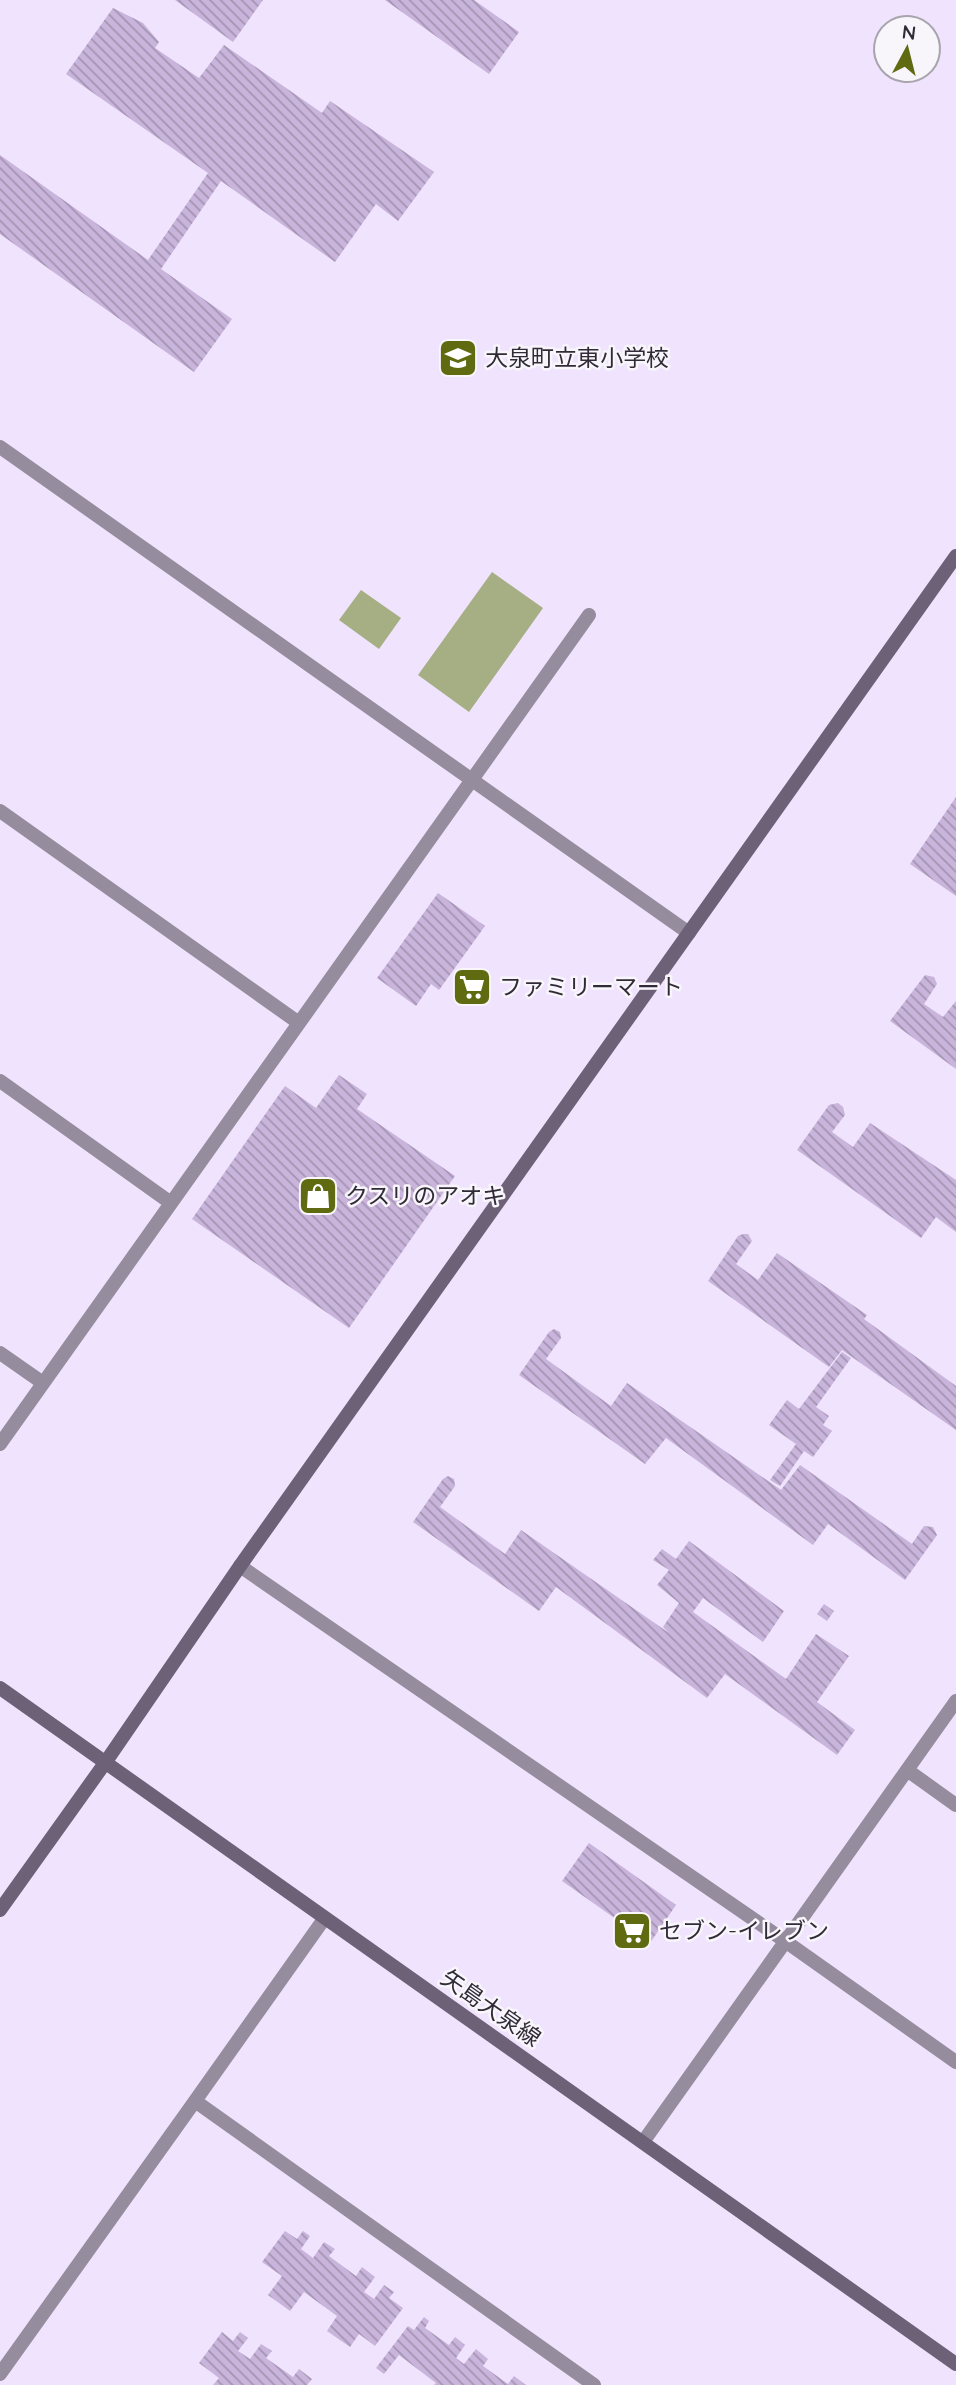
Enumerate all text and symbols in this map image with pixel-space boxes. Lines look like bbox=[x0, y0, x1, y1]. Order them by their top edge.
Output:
north arrow bbox=[872, 14, 942, 84]
text: N bbox=[901, 19, 917, 45]
school or university icon: 大泉町立東小学校 bbox=[437, 337, 479, 379]
place label: 大泉町立東小学校 bbox=[485, 343, 669, 372]
supermarket icon: ファミリーマート bbox=[451, 966, 493, 1008]
place label: ファミリーマート bbox=[499, 972, 683, 1001]
shop icon: クスリのアオキ bbox=[297, 1175, 339, 1217]
place label: クスリのアオキ bbox=[345, 1181, 505, 1210]
supermarket icon: セブン-イレブン bbox=[611, 1910, 653, 1952]
place label: セブン-イレブン bbox=[659, 1916, 829, 1945]
street label: 矢島大泉線 bbox=[436, 1963, 547, 2052]

